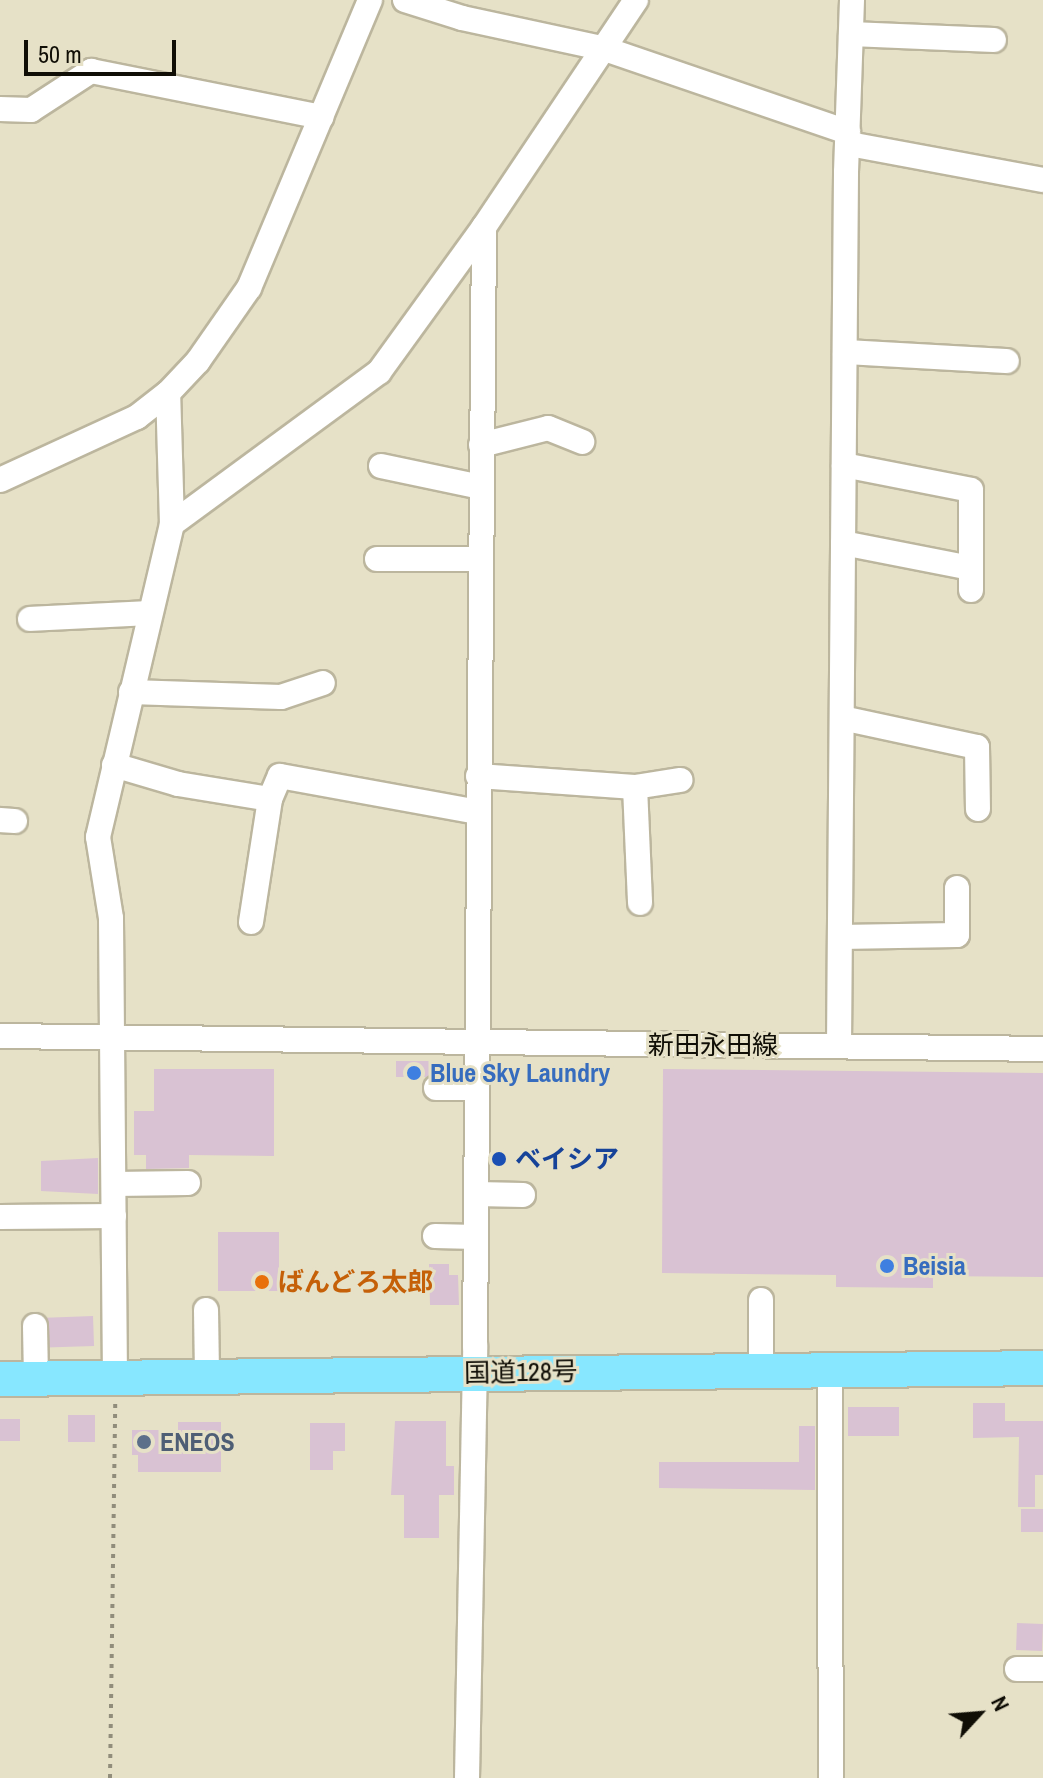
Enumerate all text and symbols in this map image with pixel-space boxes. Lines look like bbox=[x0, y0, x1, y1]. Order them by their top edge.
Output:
scale bar bbox=[28, 24, 180, 74]
text: 50 m bbox=[38, 38, 82, 70]
street label: 新田永田線 bbox=[648, 1029, 778, 1061]
place label: Blue Sky Laundry bbox=[430, 1057, 610, 1089]
marker: Blue Sky Laundry bbox=[405, 1064, 423, 1082]
place label: ベイシア bbox=[515, 1143, 619, 1175]
marker: ベイシア bbox=[490, 1150, 508, 1168]
place label: Beisia bbox=[903, 1250, 966, 1282]
marker: Beisia bbox=[878, 1257, 896, 1275]
place label: ばんどろ太郎 bbox=[278, 1266, 434, 1298]
marker: ばんどろ太郎 bbox=[253, 1273, 271, 1291]
street label: 国道128号 bbox=[464, 1355, 578, 1389]
place label: ENEOS bbox=[160, 1426, 235, 1458]
marker: ENEOS bbox=[135, 1433, 153, 1451]
north arrow bbox=[939, 1674, 1019, 1754]
text: N bbox=[984, 1691, 1017, 1716]

